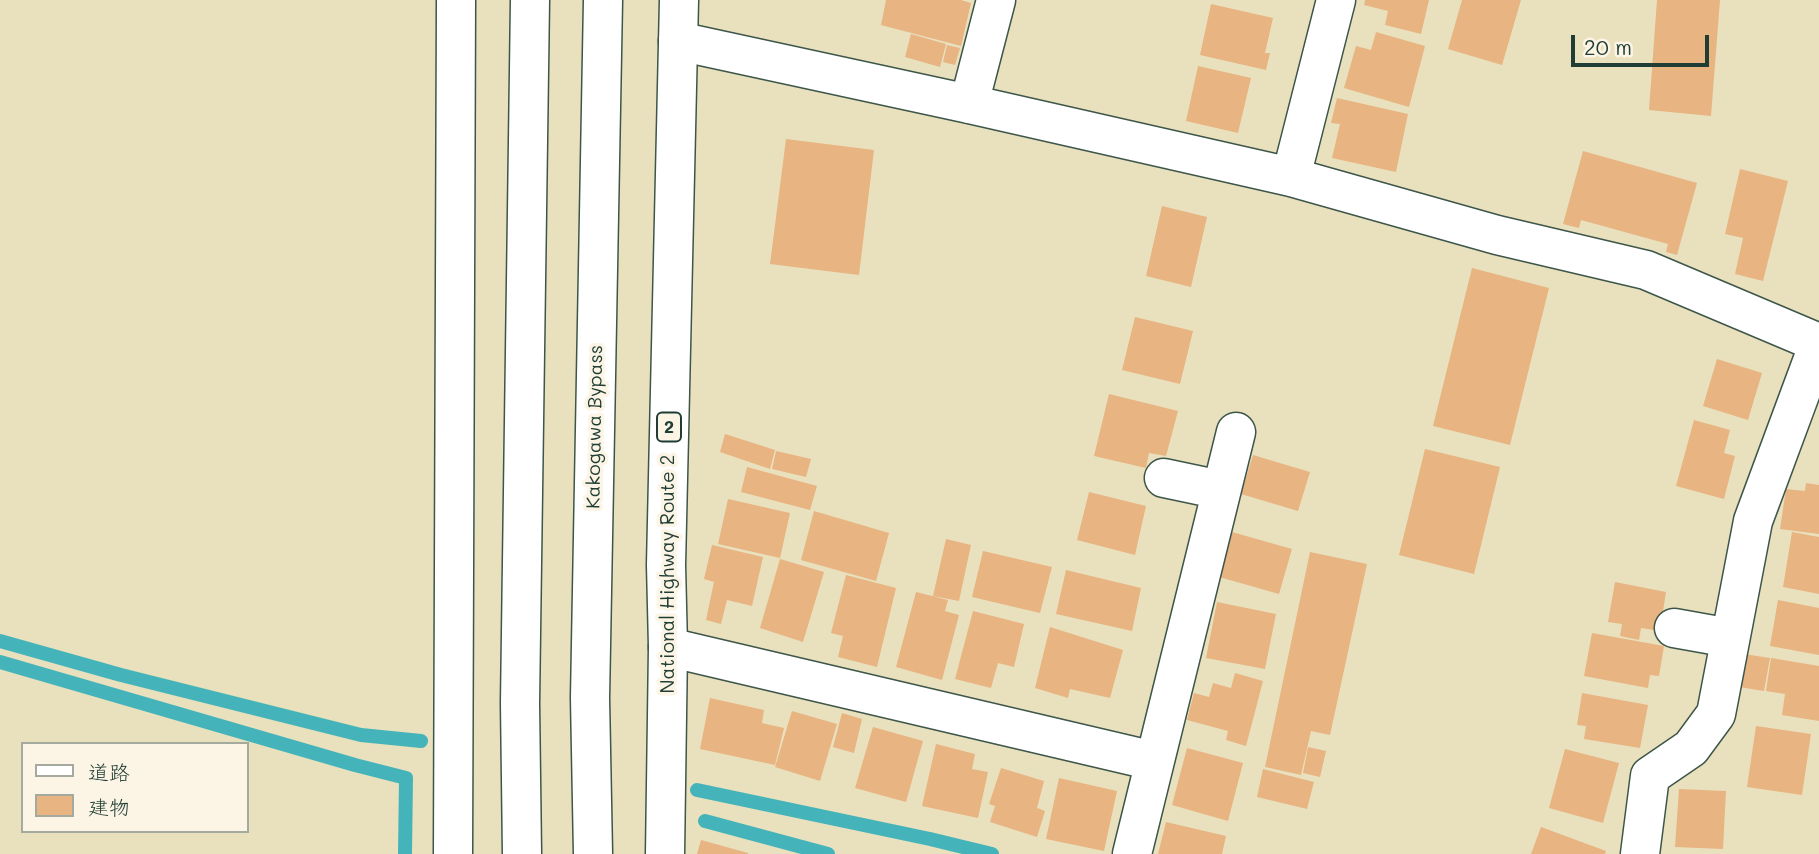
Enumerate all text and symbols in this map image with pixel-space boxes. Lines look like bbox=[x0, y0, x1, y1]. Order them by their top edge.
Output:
scale bar bbox=[1574, 21, 1712, 65]
text: 20 m bbox=[1584, 33, 1632, 60]
street label: Kakogawa Bypass bbox=[582, 345, 608, 509]
road number: 2 bbox=[657, 412, 681, 442]
street label: National Highway Route 2 bbox=[657, 455, 679, 693]
legend bbox=[21, 742, 248, 833]
text: 道路 bbox=[88, 758, 130, 785]
text: 建物 bbox=[88, 793, 130, 820]

